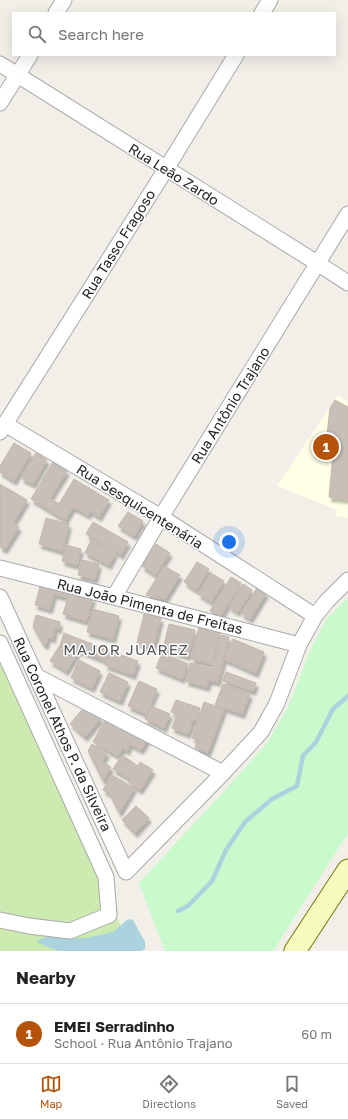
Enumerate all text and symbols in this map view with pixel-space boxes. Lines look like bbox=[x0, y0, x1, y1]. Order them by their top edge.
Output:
search box bbox=[12, 12, 336, 56]
icon: search bbox=[26, 23, 48, 45]
text: Search here bbox=[58, 25, 144, 43]
street label: Rua Leão Zardo bbox=[126, 139, 222, 209]
street label: Rua Tasso Fragoso bbox=[78, 186, 158, 302]
street label: Rua Antônio Trajano bbox=[187, 343, 273, 467]
pin: 1 bbox=[313, 432, 339, 462]
street label: Rua Sesquicentenária bbox=[74, 460, 206, 552]
your location bbox=[219, 532, 239, 552]
street label: Rua João Pimenta de Freitas bbox=[55, 575, 245, 637]
street label: Rua Coronel Athos P. da Silveira bbox=[10, 634, 116, 834]
district label: MAJOR JUAREZ bbox=[63, 640, 189, 658]
text: Nearby bbox=[16, 967, 76, 988]
text: EMEI Serradinho bbox=[54, 1017, 175, 1035]
text: 1 bbox=[26, 1026, 32, 1042]
text: 60 m bbox=[301, 1026, 332, 1042]
text: School · Rua Antônio Trajano bbox=[54, 1035, 233, 1051]
tab: Map bbox=[40, 1073, 62, 1110]
tab: Directions bbox=[142, 1073, 196, 1110]
tab: Saved bbox=[276, 1073, 308, 1110]

